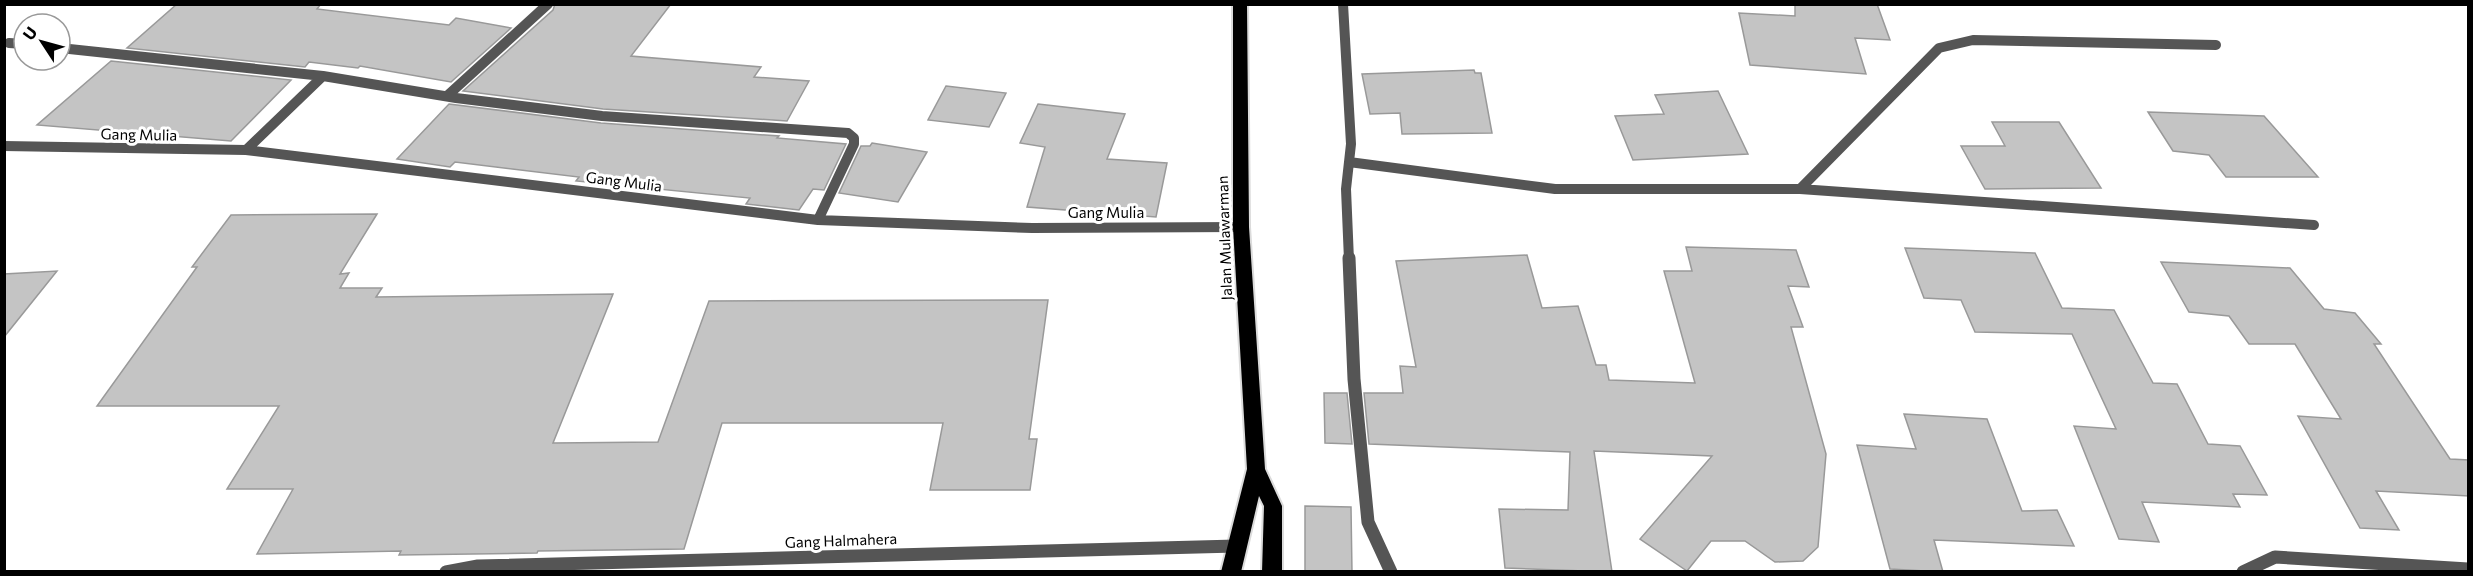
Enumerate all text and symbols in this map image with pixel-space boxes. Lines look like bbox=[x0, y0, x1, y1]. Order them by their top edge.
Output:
north arrow bbox=[12, 12, 72, 72]
text: U bbox=[18, 23, 41, 43]
street label: Gang Mulia bbox=[101, 124, 177, 144]
street label: Gang Mulia bbox=[585, 167, 663, 195]
street label: Jalan Mulawarman bbox=[1213, 175, 1235, 301]
street label: Gang Mulia bbox=[1068, 203, 1144, 221]
street label: Gang Halmahera bbox=[784, 529, 898, 551]

